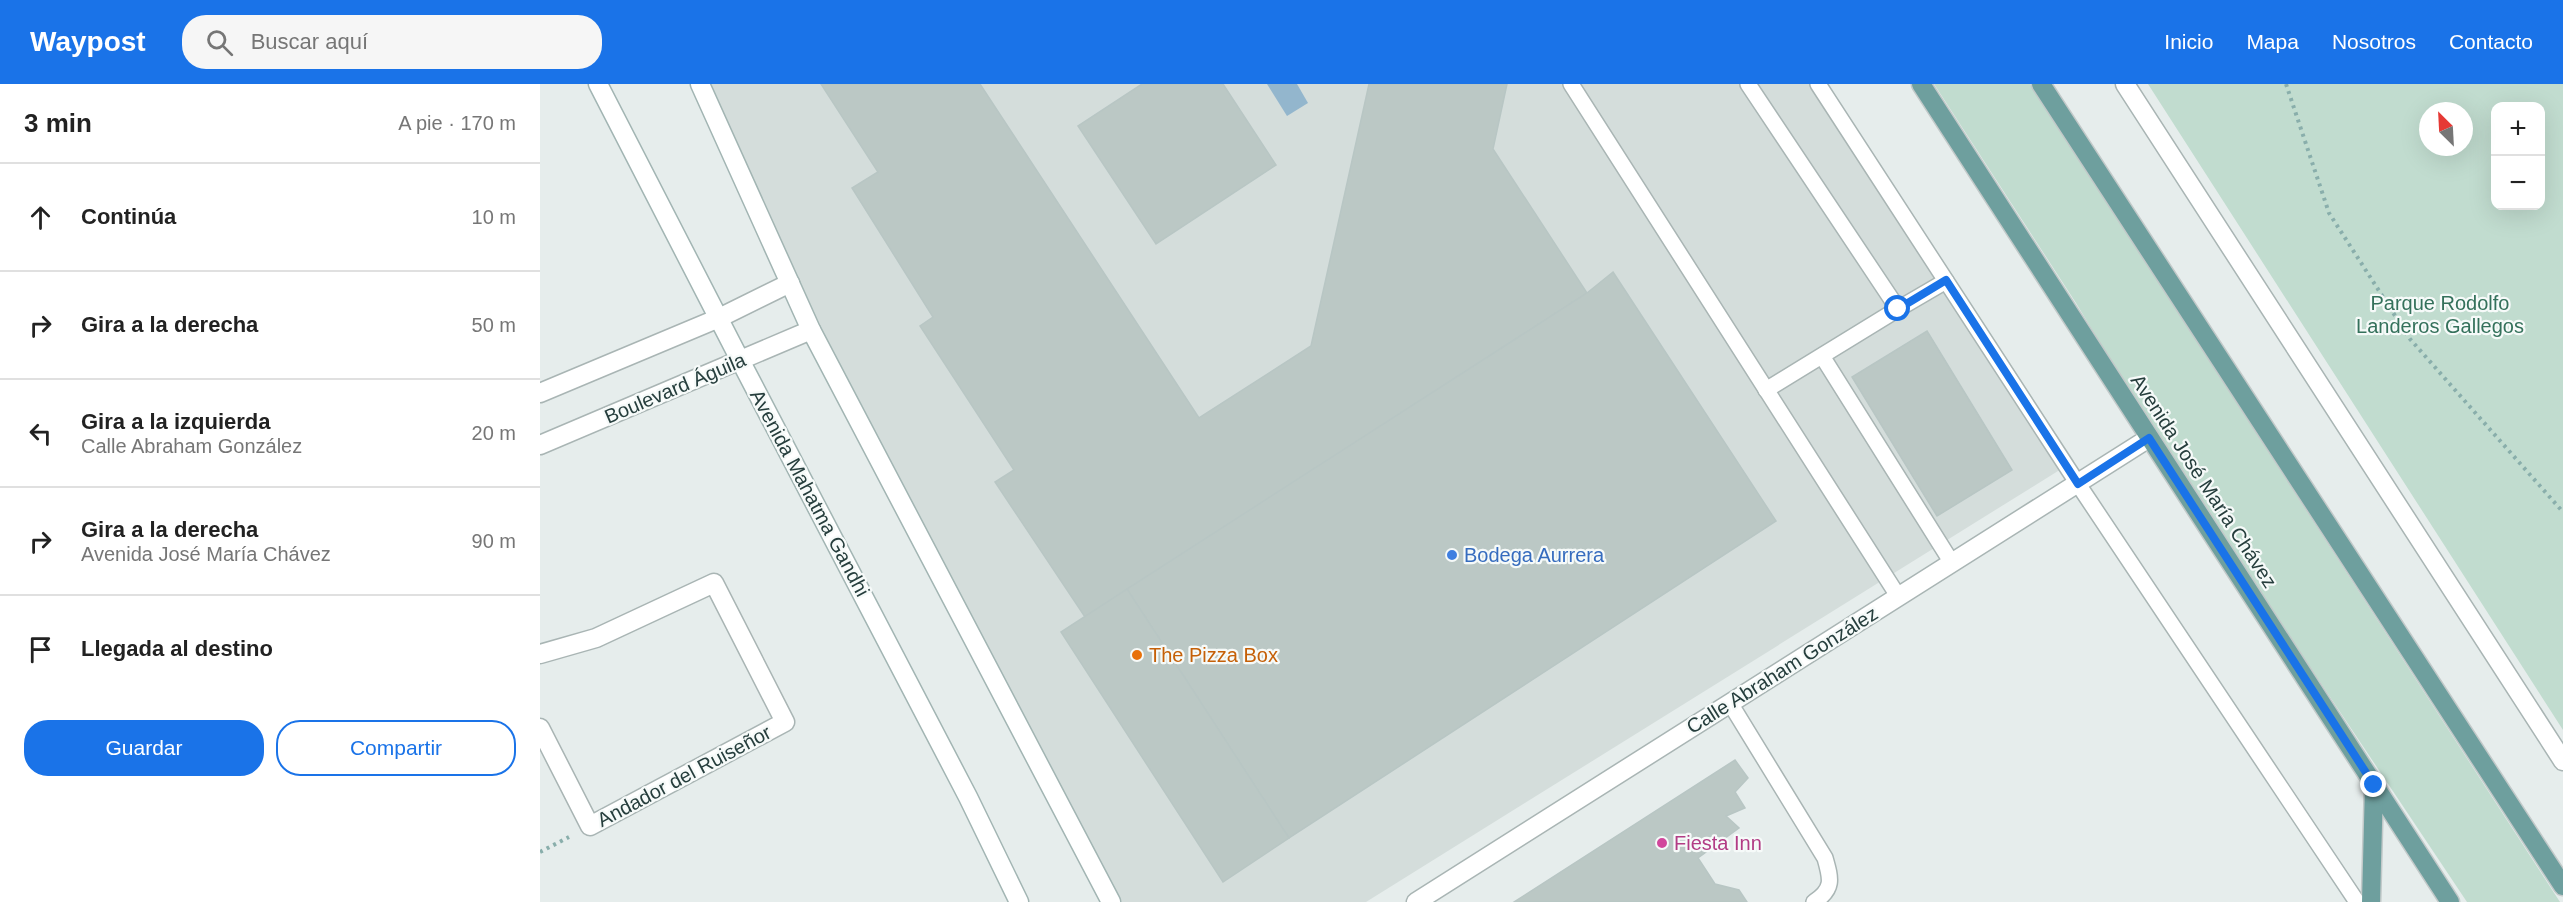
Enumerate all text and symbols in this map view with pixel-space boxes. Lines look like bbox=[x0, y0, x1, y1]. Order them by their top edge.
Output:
search box bbox=[182, 15, 602, 69]
text: Waypost bbox=[30, 26, 146, 57]
icon: search bbox=[203, 26, 236, 59]
text: Buscar aquí bbox=[251, 29, 368, 54]
text: Inicio bbox=[2164, 30, 2213, 53]
text: Mapa bbox=[2246, 30, 2299, 53]
text: Nosotros bbox=[2332, 30, 2416, 53]
text: Contacto bbox=[2449, 30, 2533, 53]
north arrow bbox=[2419, 102, 2473, 156]
map controls bbox=[2491, 102, 2545, 210]
button: + bbox=[2491, 102, 2545, 156]
text: 3 min bbox=[24, 108, 92, 138]
text: A pie · 170 m bbox=[398, 112, 516, 134]
button: − bbox=[2491, 156, 2545, 210]
icon: ahead bbox=[24, 201, 57, 234]
text: Continúa bbox=[81, 204, 176, 229]
text: 10 m bbox=[472, 206, 516, 228]
park label: Parque Rodolfo Landeros Gallegos bbox=[2356, 292, 2524, 337]
route start bbox=[1884, 295, 1910, 321]
icon: right bbox=[24, 309, 57, 342]
text: Gira a la derecha bbox=[81, 312, 258, 337]
text: 50 m bbox=[472, 314, 516, 336]
street label: Boulevard Águila bbox=[601, 348, 750, 428]
street label: Avenida José María Chávez bbox=[2127, 370, 2281, 592]
street label: Avenida Mahatma Gandhi bbox=[746, 386, 874, 600]
text: Gira a la izquierda bbox=[81, 409, 271, 434]
icon: left bbox=[24, 417, 57, 450]
text: 20 m bbox=[472, 422, 516, 444]
text: Calle Abraham González bbox=[81, 435, 302, 457]
text: Gira a la derecha bbox=[81, 517, 258, 542]
icon: right bbox=[24, 525, 57, 558]
text: 90 m bbox=[472, 530, 516, 552]
text: Avenida José María Chávez bbox=[81, 543, 331, 565]
place label: Bodega Aurrera bbox=[1464, 544, 1605, 566]
marker: Bodega Aurrera bbox=[1445, 548, 1459, 562]
street label: Calle Abraham González bbox=[1682, 602, 1882, 738]
icon: arrive bbox=[24, 633, 57, 666]
text: Llegada al destino bbox=[81, 636, 273, 661]
place label: The Pizza Box bbox=[1149, 644, 1278, 666]
marker: The Pizza Box bbox=[1130, 648, 1144, 662]
button: Guardar bbox=[24, 720, 264, 776]
button: Compartir bbox=[276, 720, 516, 776]
street label: Andador del Ruiseñor bbox=[593, 721, 775, 831]
route end bbox=[2360, 771, 2386, 797]
place label: Fiesta Inn bbox=[1674, 832, 1762, 854]
marker: Fiesta Inn bbox=[1655, 836, 1669, 850]

